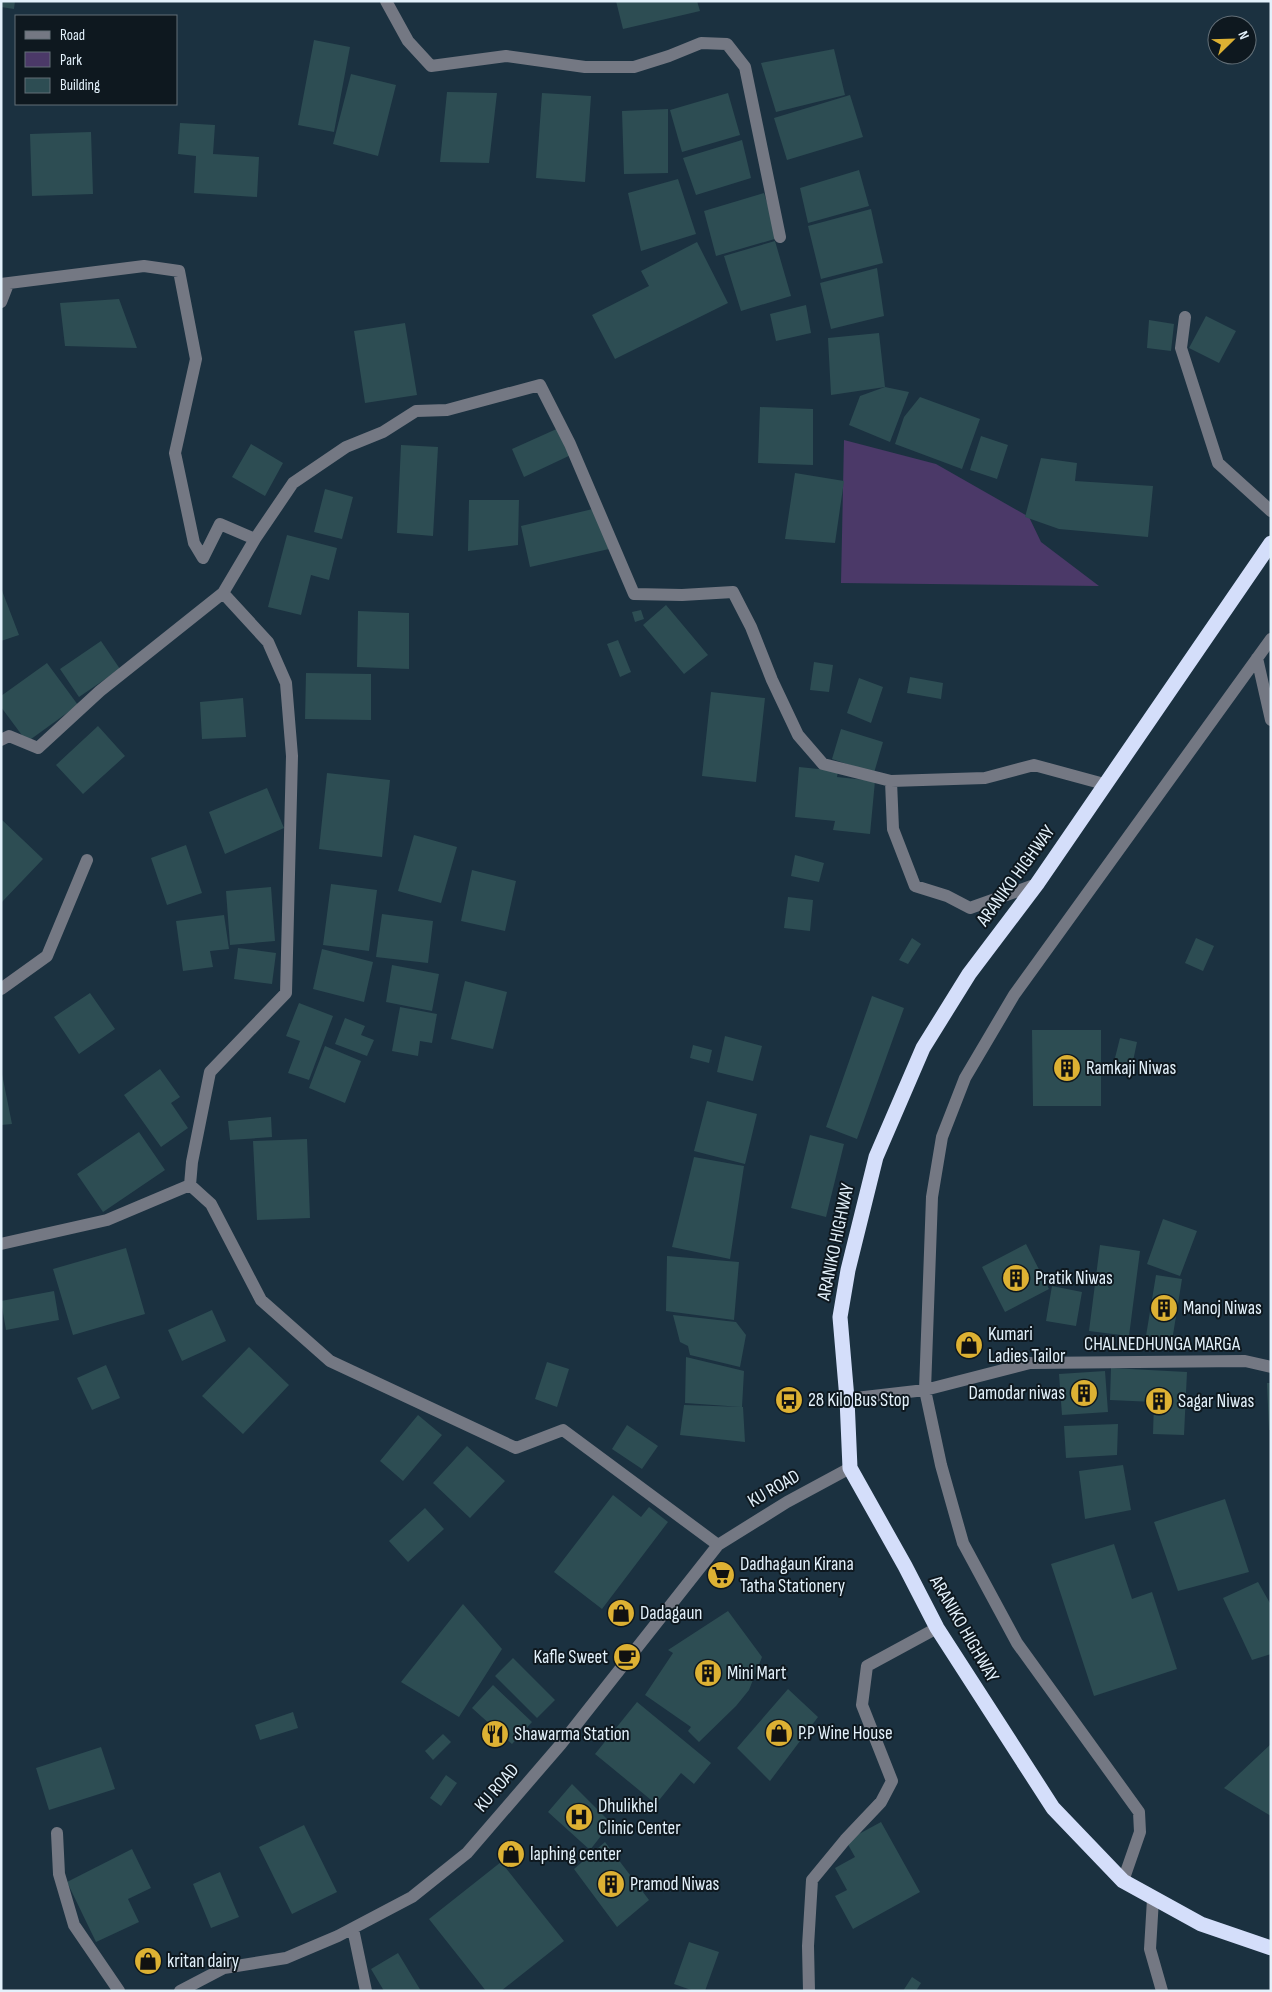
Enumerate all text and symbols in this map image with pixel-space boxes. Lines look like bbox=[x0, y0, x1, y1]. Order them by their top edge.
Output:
legend bbox=[15, 15, 178, 105]
north arrow bbox=[1207, 15, 1257, 65]
text: Road bbox=[60, 26, 85, 45]
text: N bbox=[1234, 28, 1253, 42]
text: Park bbox=[60, 51, 82, 70]
text: Building bbox=[60, 76, 100, 95]
street label: ARANIKO HIGHWAY bbox=[971, 821, 1060, 932]
building icon: Ramkaji Niwas bbox=[1052, 1053, 1082, 1083]
place label: Ramkaji Niwas bbox=[1086, 1057, 1177, 1080]
street label: ARANIKO HIGHWAY bbox=[812, 1181, 860, 1304]
building icon: Pratik Niwas bbox=[1001, 1263, 1031, 1293]
place label: Pratik Niwas bbox=[1035, 1267, 1113, 1290]
building icon: Manoj Niwas bbox=[1149, 1293, 1179, 1323]
place label: Manoj Niwas bbox=[1183, 1297, 1262, 1320]
place label: Kumari Ladies Tailor bbox=[988, 1323, 1066, 1368]
shop icon: Kumari Ladies Tailor bbox=[954, 1330, 984, 1360]
street label: CHALNEDHUNGA MARGA bbox=[1084, 1333, 1241, 1356]
building icon: Damodar niwas bbox=[1069, 1378, 1099, 1408]
place label: Damodar niwas bbox=[968, 1382, 1065, 1405]
bus stop icon: 28 Kilo Bus Stop bbox=[774, 1385, 804, 1415]
building icon: Sagar Niwas bbox=[1144, 1386, 1174, 1416]
place label: 28 Kilo Bus Stop bbox=[808, 1389, 910, 1412]
place label: Sagar Niwas bbox=[1178, 1390, 1255, 1413]
street label: KU ROAD bbox=[744, 1465, 804, 1513]
place label: Dadhagaun Kirana Tatha Stationery bbox=[740, 1553, 854, 1598]
supermarket icon: Dadhagaun Kirana Tatha Stationery bbox=[706, 1560, 736, 1590]
street label: ARANIKO HIGHWAY bbox=[924, 1571, 1004, 1686]
shop icon: Dadagaun bbox=[606, 1598, 636, 1628]
place label: Dadagaun bbox=[640, 1602, 703, 1625]
cafe icon: Kafle Sweet bbox=[612, 1642, 642, 1672]
place label: Kafle Sweet bbox=[534, 1646, 608, 1669]
building icon: Mini Mart bbox=[693, 1658, 723, 1688]
place label: Mini Mart bbox=[727, 1662, 787, 1685]
shop icon: P.P Wine House bbox=[764, 1718, 794, 1748]
restaurant icon: Shawarma Station bbox=[480, 1719, 510, 1749]
place label: P.P Wine House bbox=[798, 1722, 893, 1745]
place label: Shawarma Station bbox=[514, 1723, 630, 1746]
street label: KU ROAD bbox=[470, 1759, 524, 1817]
place label: Dhulikhel Clinic Center bbox=[598, 1795, 681, 1840]
hospital icon: Dhulikhel Clinic Center bbox=[564, 1802, 594, 1832]
shop icon: laphing center bbox=[496, 1839, 526, 1869]
place label: laphing center bbox=[530, 1843, 622, 1866]
building icon: Pramod Niwas bbox=[596, 1869, 626, 1899]
place label: Pramod Niwas bbox=[630, 1873, 719, 1896]
shop icon: kritan dairy bbox=[133, 1946, 163, 1976]
place label: kritan dairy bbox=[167, 1950, 240, 1973]

